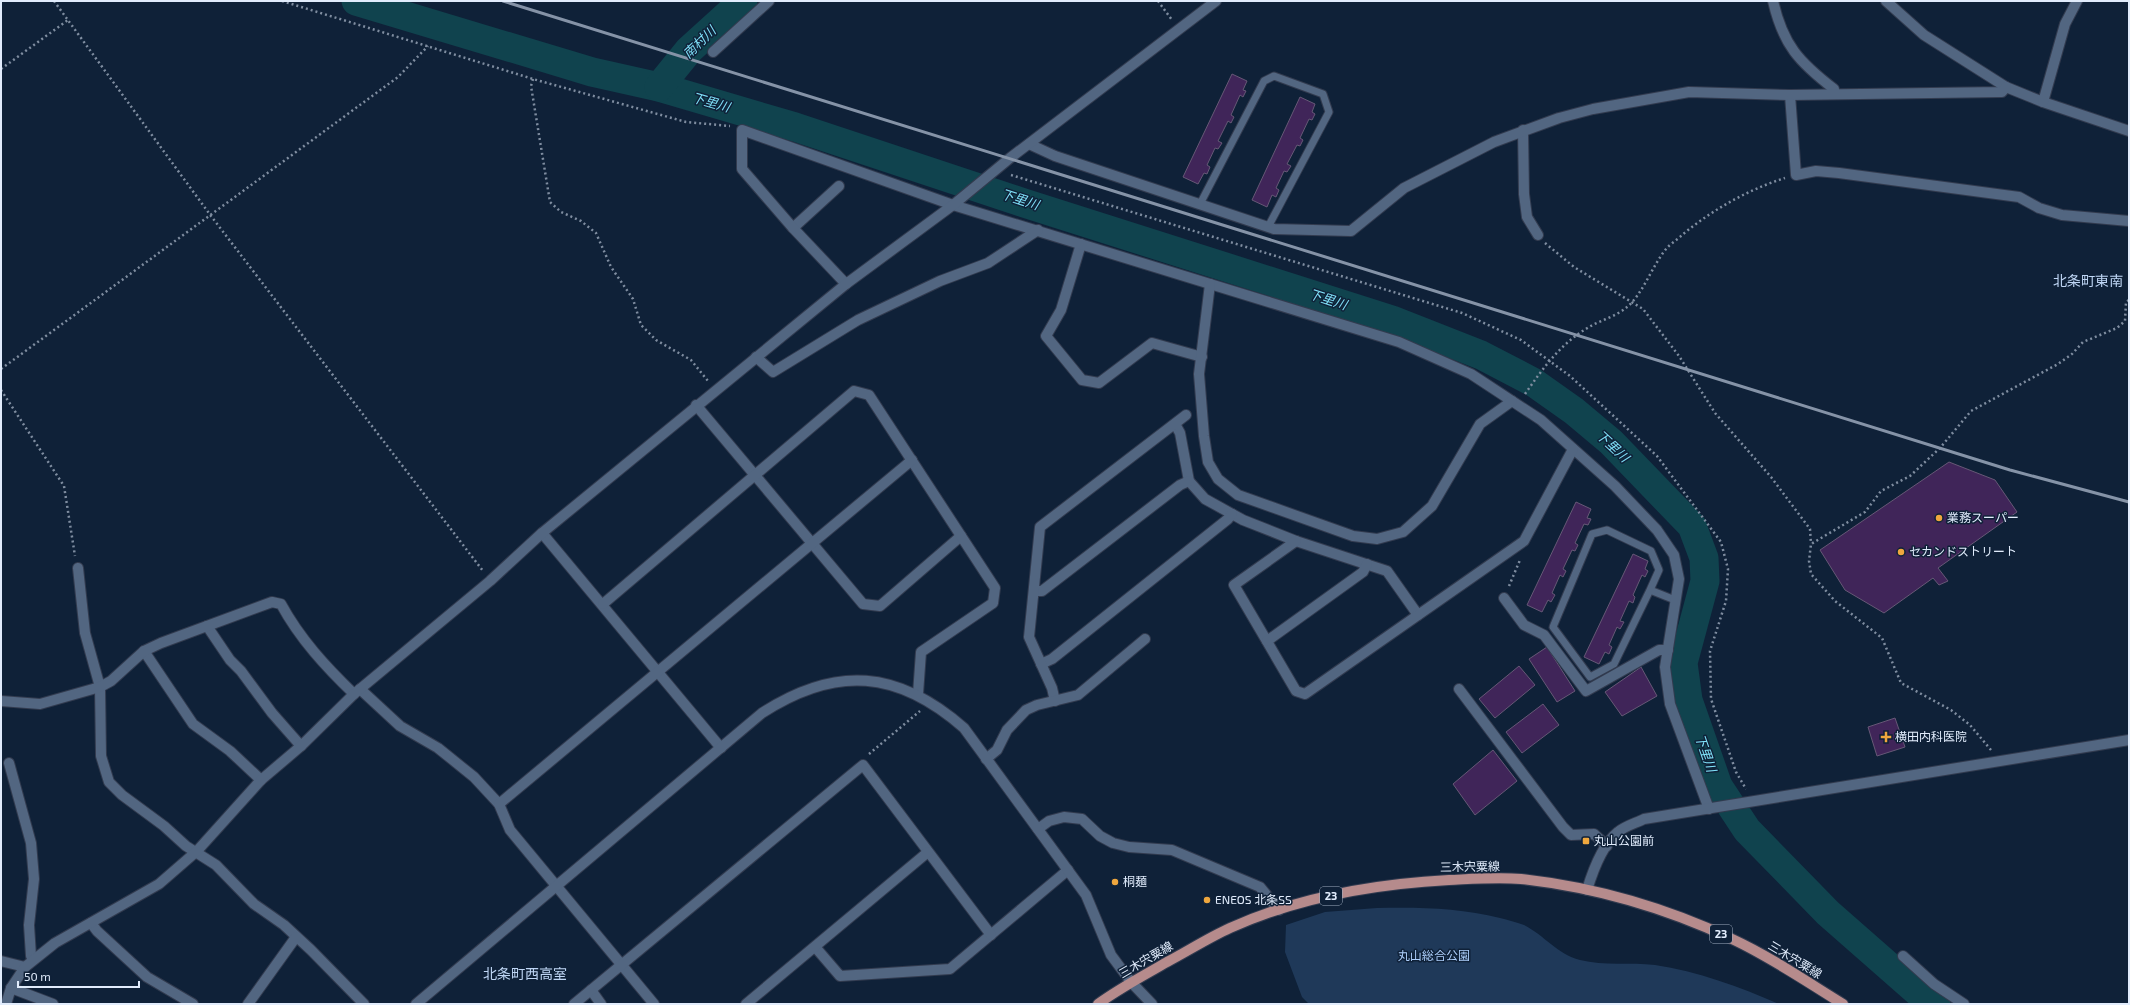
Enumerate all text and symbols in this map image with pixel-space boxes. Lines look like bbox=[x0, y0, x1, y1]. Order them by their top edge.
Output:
water label: 南村川 bbox=[679, 21, 720, 61]
water label: 下里川 bbox=[690, 89, 734, 116]
water label: 下里川 bbox=[999, 185, 1043, 213]
district label: 北条町東南 bbox=[2053, 272, 2123, 289]
water label: 下里川 bbox=[1307, 285, 1351, 313]
water label: 下里川 bbox=[1593, 427, 1634, 467]
place label: 業務スーパー bbox=[1947, 510, 2019, 524]
marker: 業務スーパー bbox=[1934, 513, 1944, 523]
place label: セカンドストリート bbox=[1909, 544, 2017, 558]
marker: セカンドストリート bbox=[1896, 547, 1906, 557]
place label: 横田内科医院 bbox=[1895, 729, 1967, 743]
marker: 横田内科医院 bbox=[1880, 731, 1892, 743]
water label: 下里川 bbox=[1692, 732, 1721, 776]
place label: 丸山公園前 bbox=[1594, 833, 1654, 847]
marker: 丸山公園前 bbox=[1581, 836, 1591, 846]
street label: 三木宍粟線 bbox=[1440, 858, 1500, 874]
place label: 桐麺 bbox=[1123, 874, 1147, 888]
marker: 桐麺 bbox=[1110, 877, 1120, 887]
road number: 23 bbox=[1320, 887, 1342, 905]
place label: ENEOS 北条SS bbox=[1215, 892, 1292, 906]
marker: ENEOS 北条SS bbox=[1202, 895, 1212, 905]
road number: 23 bbox=[1710, 925, 1732, 943]
street label: 三木宍粟線 bbox=[1116, 938, 1175, 980]
street label: 三木宍粟線 bbox=[1766, 938, 1825, 981]
park label: 丸山総合公園 bbox=[1398, 948, 1470, 962]
scale bar bbox=[18, 963, 139, 989]
district label: 北条町西高室 bbox=[483, 965, 567, 982]
text: 50 m bbox=[24, 969, 51, 983]

